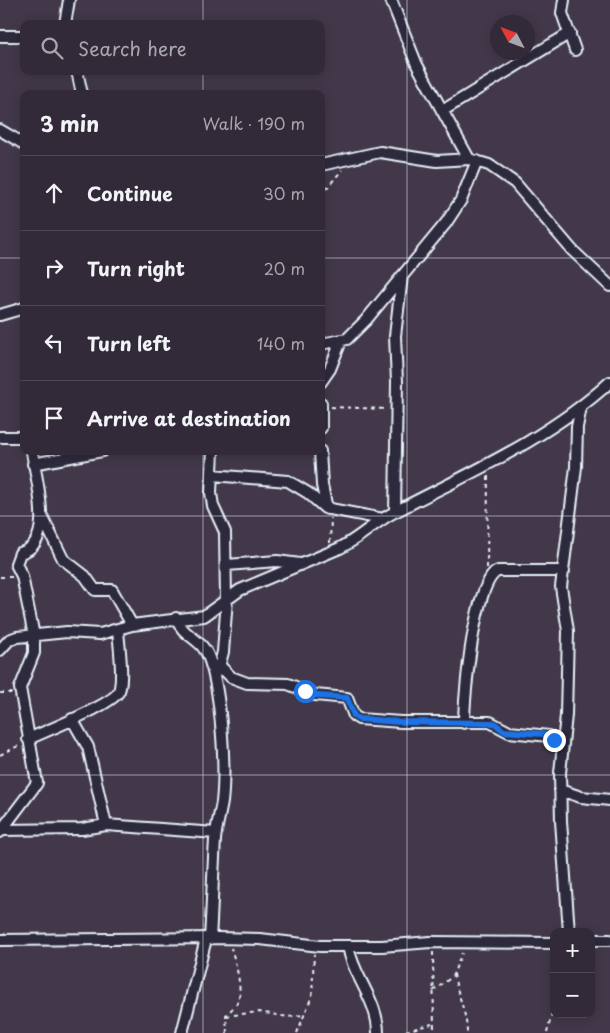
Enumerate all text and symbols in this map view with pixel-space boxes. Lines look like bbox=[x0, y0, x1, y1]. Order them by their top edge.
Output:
north arrow bbox=[490, 15, 535, 60]
search box bbox=[20, 20, 325, 75]
icon: search bbox=[38, 34, 66, 62]
text: Search here bbox=[78, 34, 187, 62]
text: 3 min bbox=[40, 107, 99, 139]
text: Walk · 190 m bbox=[203, 111, 305, 135]
icon: ahead bbox=[40, 179, 68, 207]
text: Continue bbox=[87, 179, 173, 207]
text: 30 m bbox=[263, 181, 305, 205]
icon: right bbox=[40, 254, 68, 282]
text: Turn right bbox=[87, 254, 185, 282]
text: 20 m bbox=[264, 256, 305, 280]
icon: left bbox=[40, 329, 68, 357]
text: Turn left bbox=[87, 329, 171, 357]
text: 140 m bbox=[257, 331, 305, 355]
icon: arrive bbox=[40, 404, 68, 432]
text: Arrive at destination bbox=[87, 404, 291, 432]
route start bbox=[294, 680, 317, 703]
route end bbox=[543, 729, 566, 752]
map controls bbox=[550, 928, 595, 1018]
button: + bbox=[550, 928, 595, 973]
button: − bbox=[550, 973, 595, 1018]

